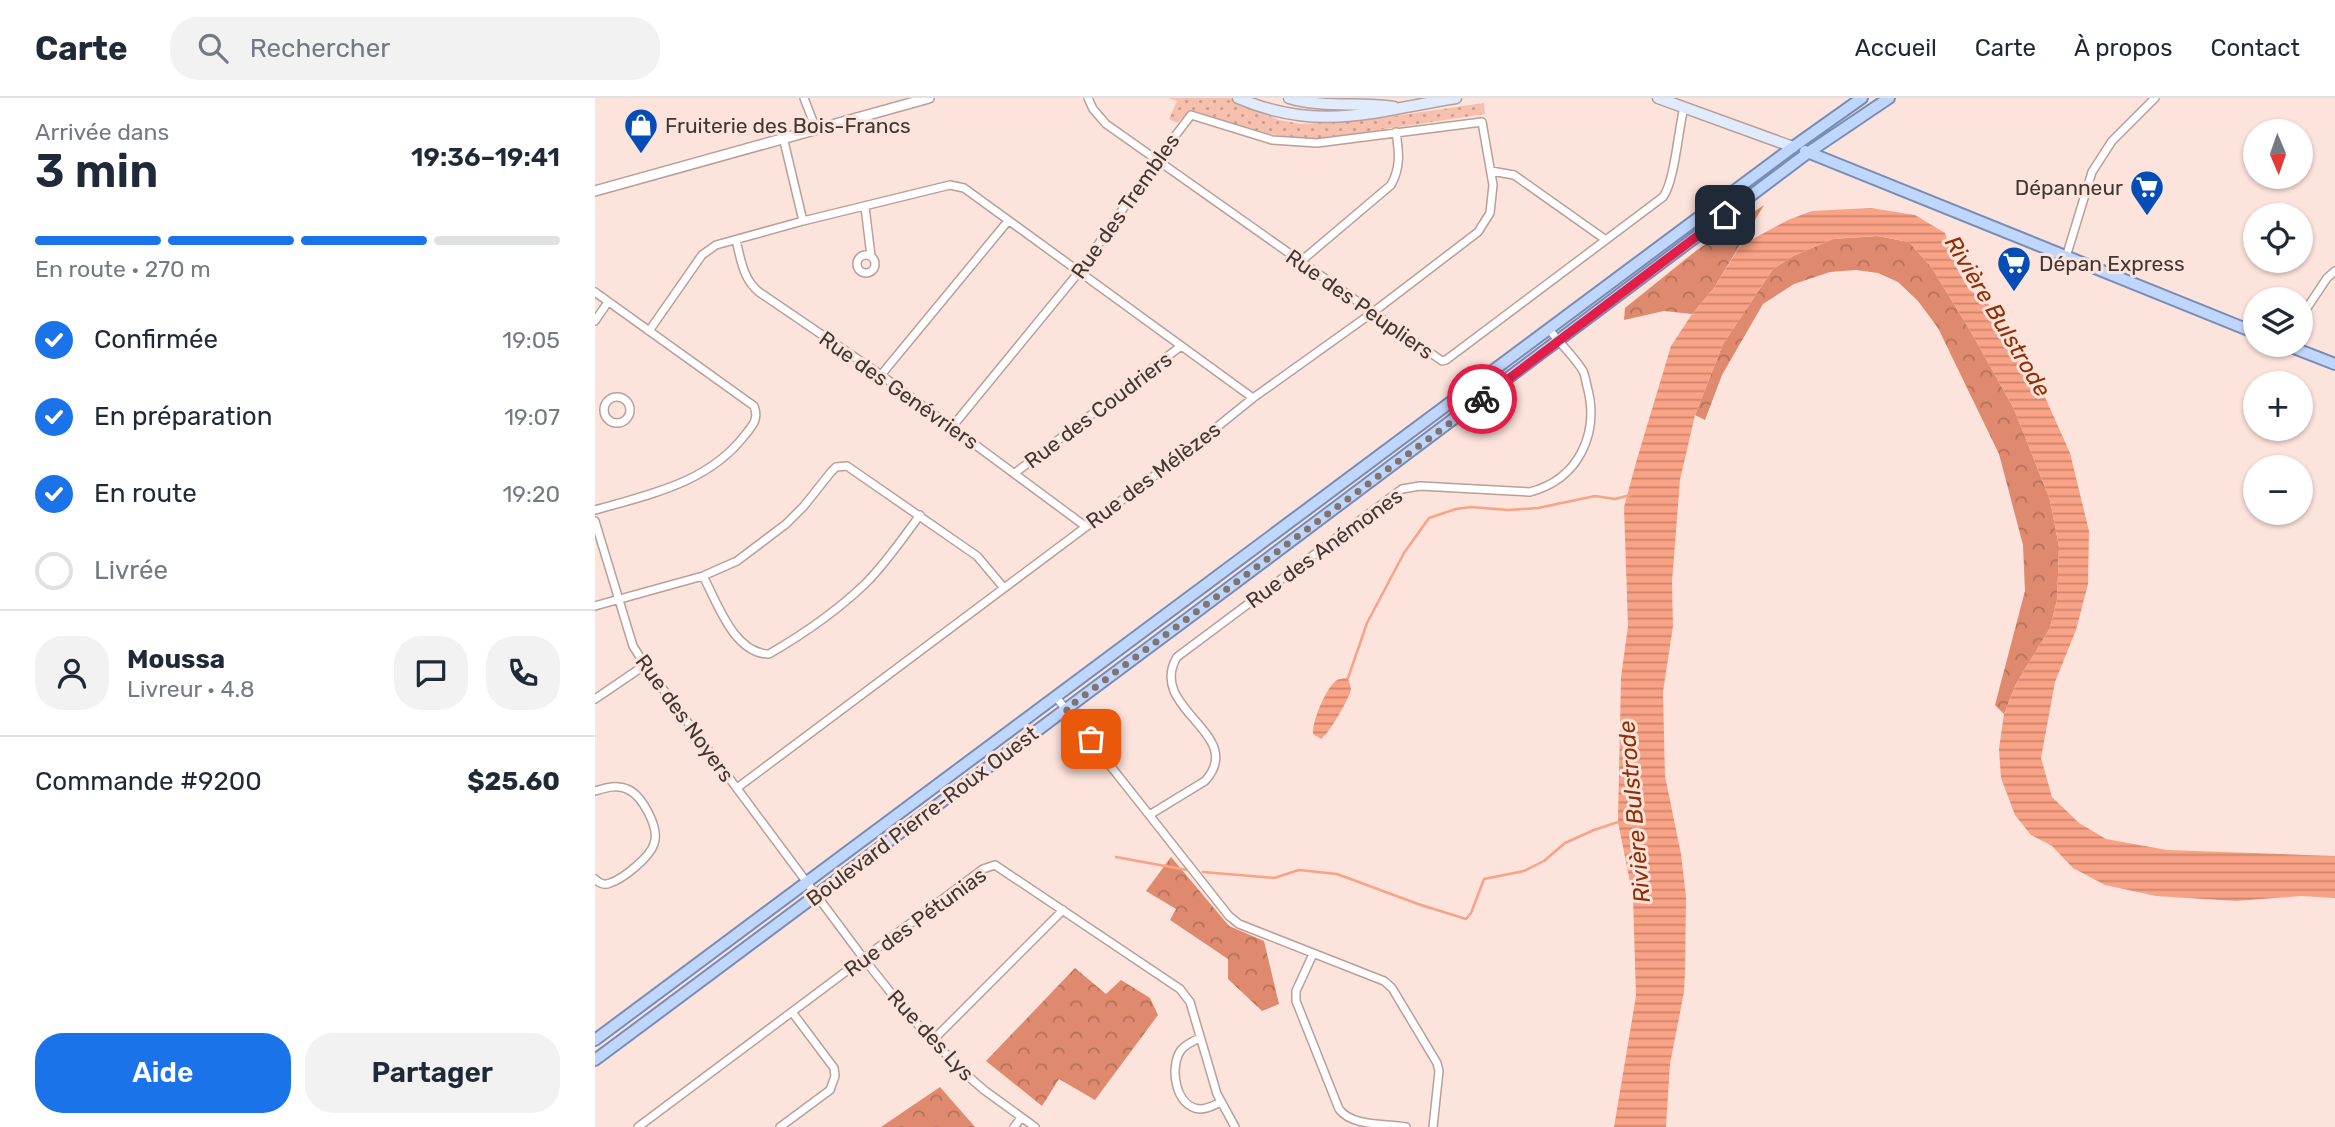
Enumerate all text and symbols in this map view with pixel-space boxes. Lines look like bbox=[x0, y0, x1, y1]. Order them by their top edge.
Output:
search box bbox=[170, 17, 660, 80]
text: Carte bbox=[35, 29, 128, 68]
icon: search bbox=[194, 29, 232, 67]
text: Rechercher bbox=[250, 33, 390, 64]
text: Accueil bbox=[1855, 34, 1937, 62]
text: Carte bbox=[1975, 34, 2036, 62]
text: À propos bbox=[2074, 34, 2173, 62]
text: Contact bbox=[2211, 34, 2300, 62]
shop icon: Fruiterie des Bois-Francs bbox=[622, 106, 660, 155]
place label: Fruiterie des Bois-Francs bbox=[665, 113, 911, 138]
text: Arrivée dans bbox=[35, 118, 169, 146]
north arrow bbox=[2243, 119, 2313, 189]
map controls bbox=[2243, 119, 2313, 525]
street label: Rue des Trembles bbox=[1066, 129, 1184, 283]
text: 19:36–19:41 bbox=[411, 142, 560, 173]
text: 3 min bbox=[35, 144, 158, 199]
supermarket icon: Dépanneur bbox=[2128, 168, 2166, 217]
place label: Dépanneur bbox=[2015, 175, 2123, 200]
pin bbox=[1695, 185, 1755, 245]
icon: home bbox=[1706, 196, 1744, 234]
button: locate bbox=[2243, 203, 2313, 273]
water label: Rivière Bulstrode bbox=[1939, 230, 2057, 402]
street label: Rue des Peupliers bbox=[1281, 244, 1439, 364]
supermarket icon: Dépan Express bbox=[1995, 244, 2033, 293]
place label: Dépan Express bbox=[2039, 251, 2185, 276]
text: En route · 270 m bbox=[35, 255, 211, 283]
button: layers bbox=[2243, 287, 2313, 357]
icon: check bbox=[35, 321, 73, 359]
text: Confirmée bbox=[94, 324, 218, 355]
text: 19:05 bbox=[502, 326, 560, 354]
street label: Rue des Genévriers bbox=[815, 326, 983, 454]
street label: Rue des Coudriers bbox=[1019, 346, 1177, 474]
courier bbox=[1447, 364, 1517, 434]
button: + bbox=[2243, 371, 2313, 441]
icon: bike bbox=[1463, 380, 1501, 418]
icon: check bbox=[35, 398, 73, 436]
text: En préparation bbox=[94, 401, 272, 432]
text: 19:07 bbox=[504, 403, 560, 431]
street label: Rue des Mélèzes bbox=[1081, 416, 1225, 534]
button: − bbox=[2243, 455, 2313, 525]
icon: check bbox=[35, 475, 73, 513]
text: En route bbox=[94, 478, 197, 509]
text: 19:20 bbox=[503, 480, 560, 508]
street label: Rue des Anémones bbox=[1241, 483, 1407, 613]
text: Livrée bbox=[94, 555, 168, 586]
button: person bbox=[35, 636, 109, 710]
button: chat bbox=[394, 636, 468, 710]
button: phone bbox=[486, 636, 560, 710]
text: Moussa bbox=[127, 644, 225, 675]
street label: Rue des Noyers bbox=[630, 649, 740, 787]
text: Livreur · 4.8 bbox=[127, 675, 255, 703]
pin bbox=[1061, 709, 1121, 769]
icon: bag bbox=[1072, 720, 1110, 758]
water label: Rivière Bulstrode bbox=[1612, 720, 1656, 904]
street label: Boulevard Pierre-Roux Ouest bbox=[801, 721, 1043, 911]
text: Commande #9200 bbox=[35, 766, 262, 797]
text: $25.60 bbox=[467, 766, 560, 797]
street label: Rue des Pétunias bbox=[839, 862, 991, 982]
street label: Rue des Lys bbox=[883, 984, 979, 1086]
button: Aide bbox=[35, 1033, 291, 1113]
button: Partager bbox=[305, 1033, 560, 1113]

